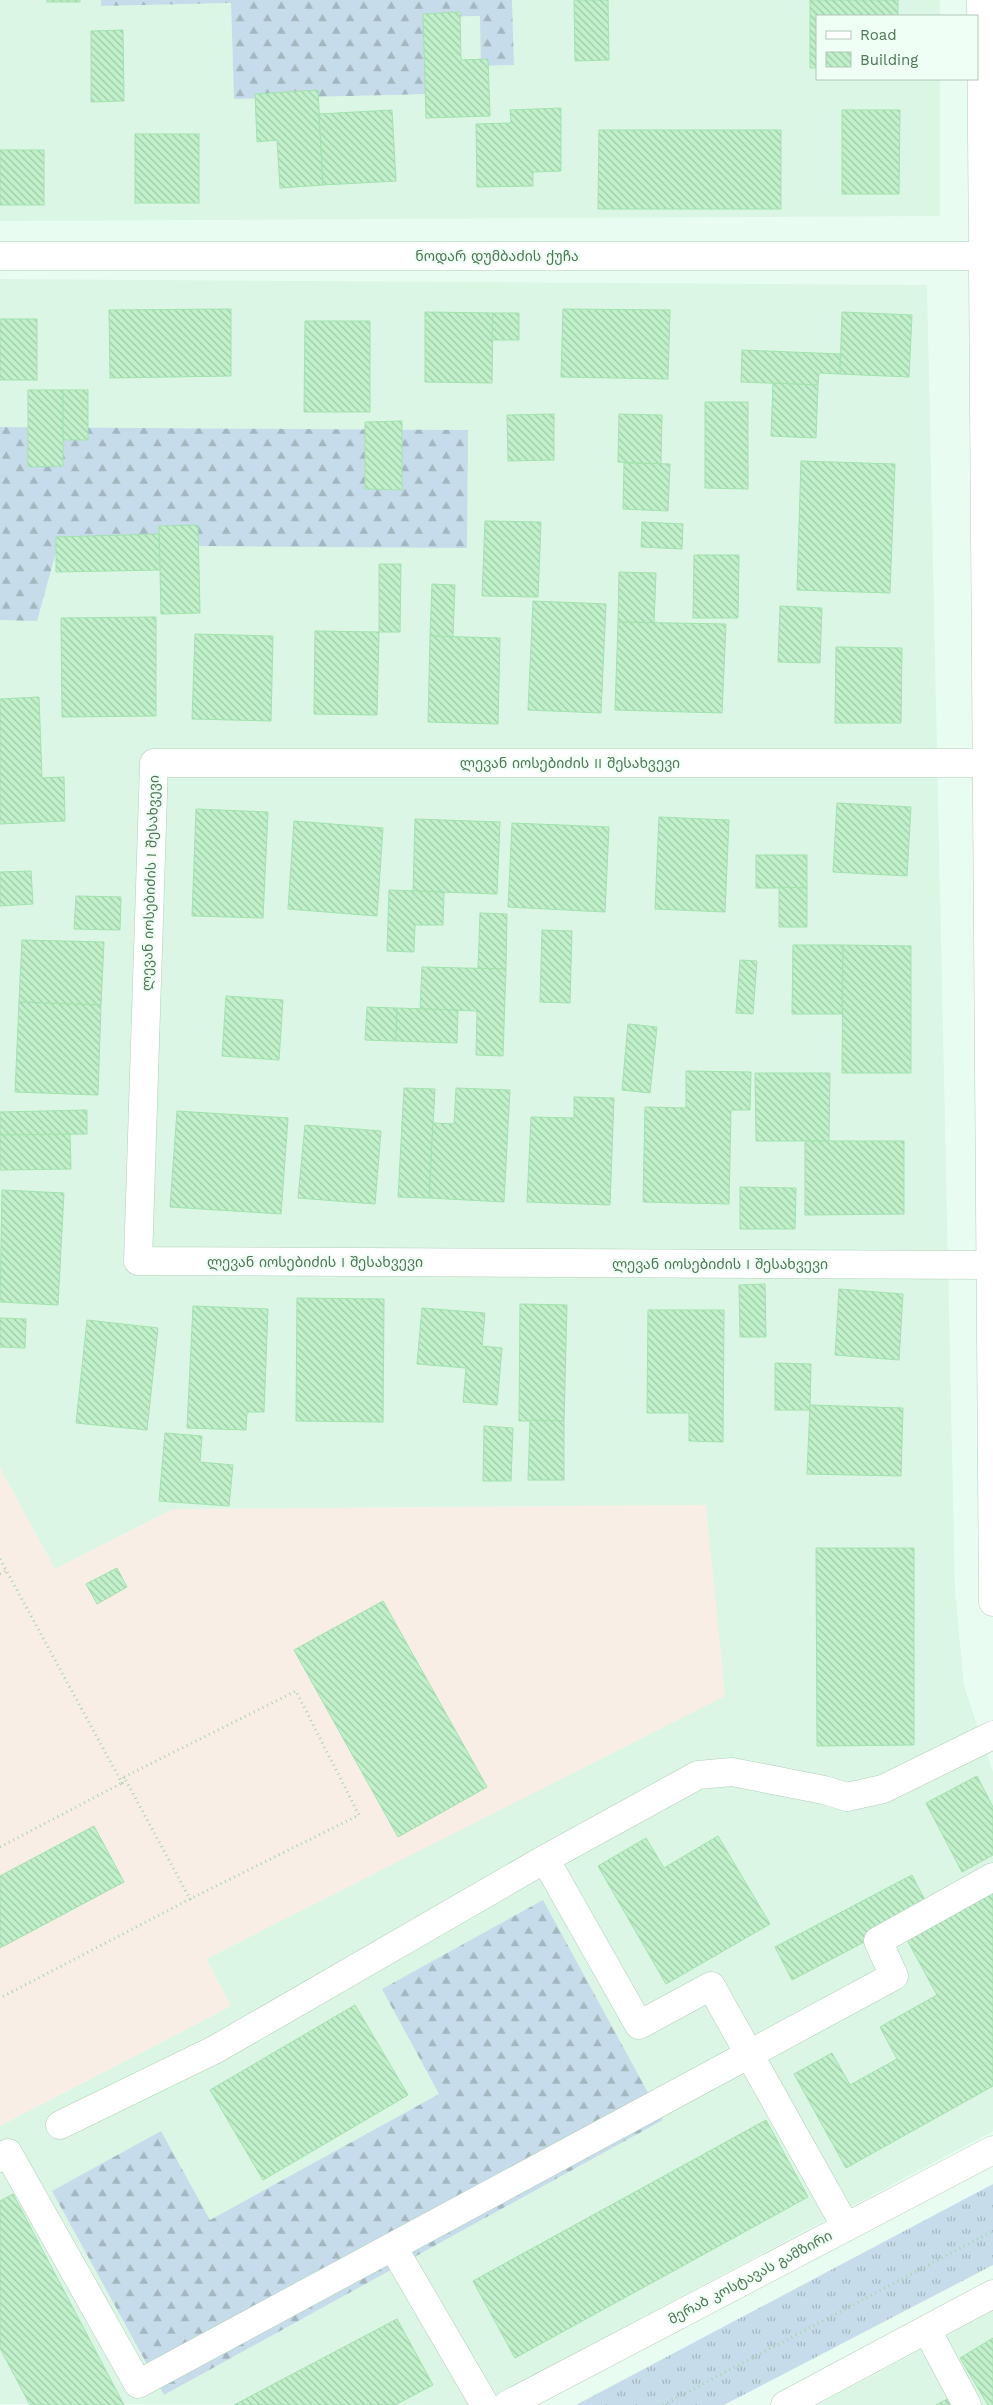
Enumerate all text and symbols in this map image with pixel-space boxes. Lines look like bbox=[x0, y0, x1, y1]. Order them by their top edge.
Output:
legend bbox=[816, 15, 978, 80]
text: Road bbox=[860, 26, 897, 44]
text: Building bbox=[860, 51, 918, 69]
street label: ნოდარ დუმბაძის ქუჩა bbox=[415, 248, 579, 265]
street label: ლევან იოსებიძის II შესახვევი bbox=[460, 755, 680, 772]
street label: ლევან იოსებიძის I შესახვევი bbox=[138, 775, 163, 991]
street label: ლევან იოსებიძის I შესახვევი bbox=[207, 1254, 423, 1271]
street label: ლევან იოსებიძის I შესახვევი bbox=[612, 1256, 828, 1273]
street label: მერაბ კოსტავას გამზირი bbox=[665, 2227, 835, 2328]

